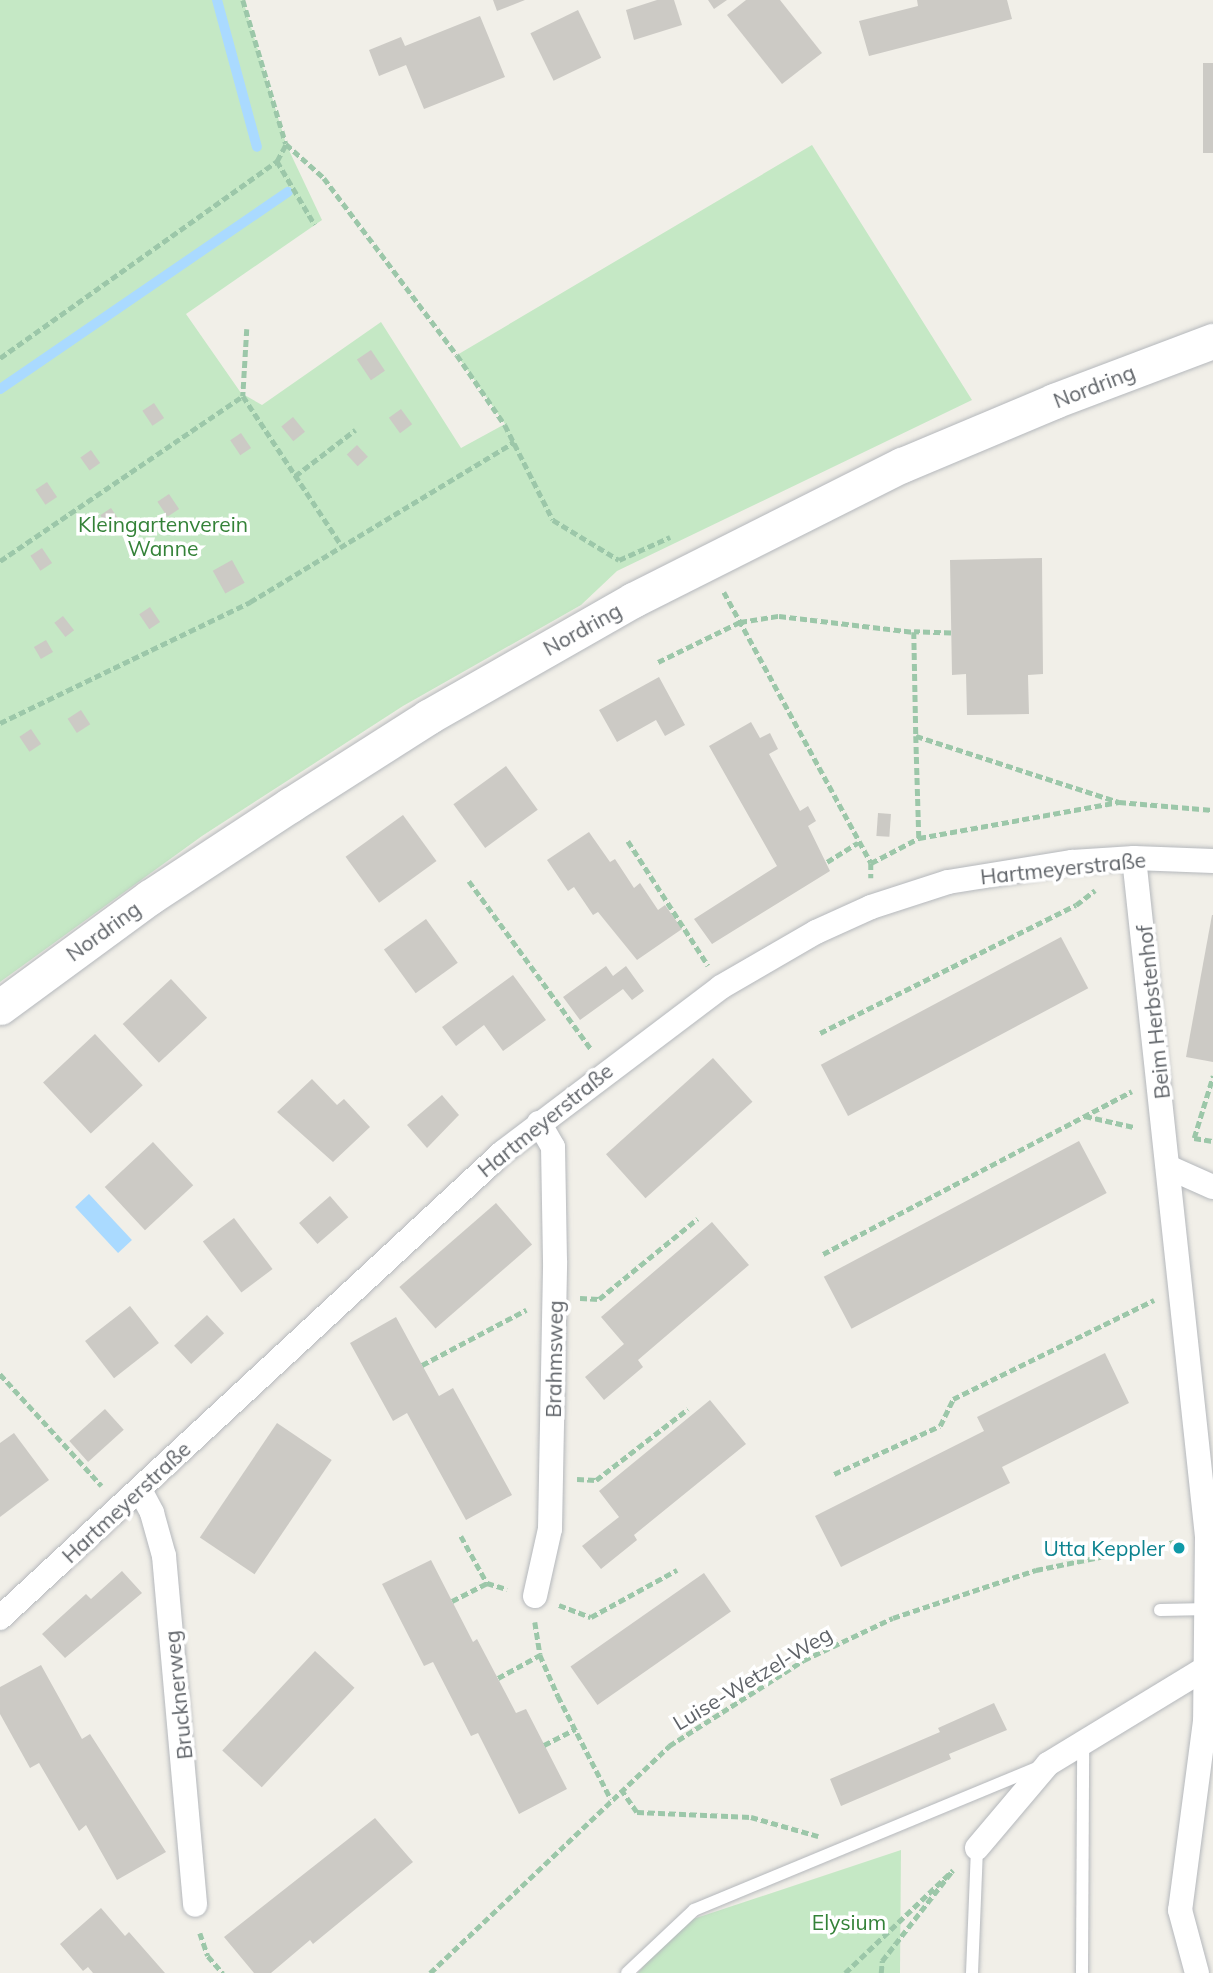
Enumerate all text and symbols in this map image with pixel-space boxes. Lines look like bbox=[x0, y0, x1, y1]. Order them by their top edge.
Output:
street label: Nordring bbox=[1050, 359, 1138, 413]
park label: Kleingartenverein Wanne bbox=[78, 511, 248, 561]
street label: Nordring bbox=[539, 597, 625, 661]
street label: Hartmeyerstraße bbox=[979, 847, 1147, 889]
street label: Nordring bbox=[61, 896, 145, 966]
street label: Beim Herbstenhof bbox=[1131, 924, 1175, 1100]
street label: Hartmeyerstraße bbox=[472, 1058, 618, 1182]
street label: Brahmsweg bbox=[540, 1300, 568, 1418]
street label: Hartmeyerstraße bbox=[57, 1436, 195, 1568]
place label: Utta Keppler bbox=[1043, 1535, 1165, 1561]
marker: Utta Keppler bbox=[1171, 1540, 1187, 1556]
street label: Luise-Wetzel-Weg bbox=[668, 1621, 836, 1735]
street label: Brucknerweg bbox=[159, 1629, 197, 1761]
park label: Elysium bbox=[812, 1909, 886, 1935]

